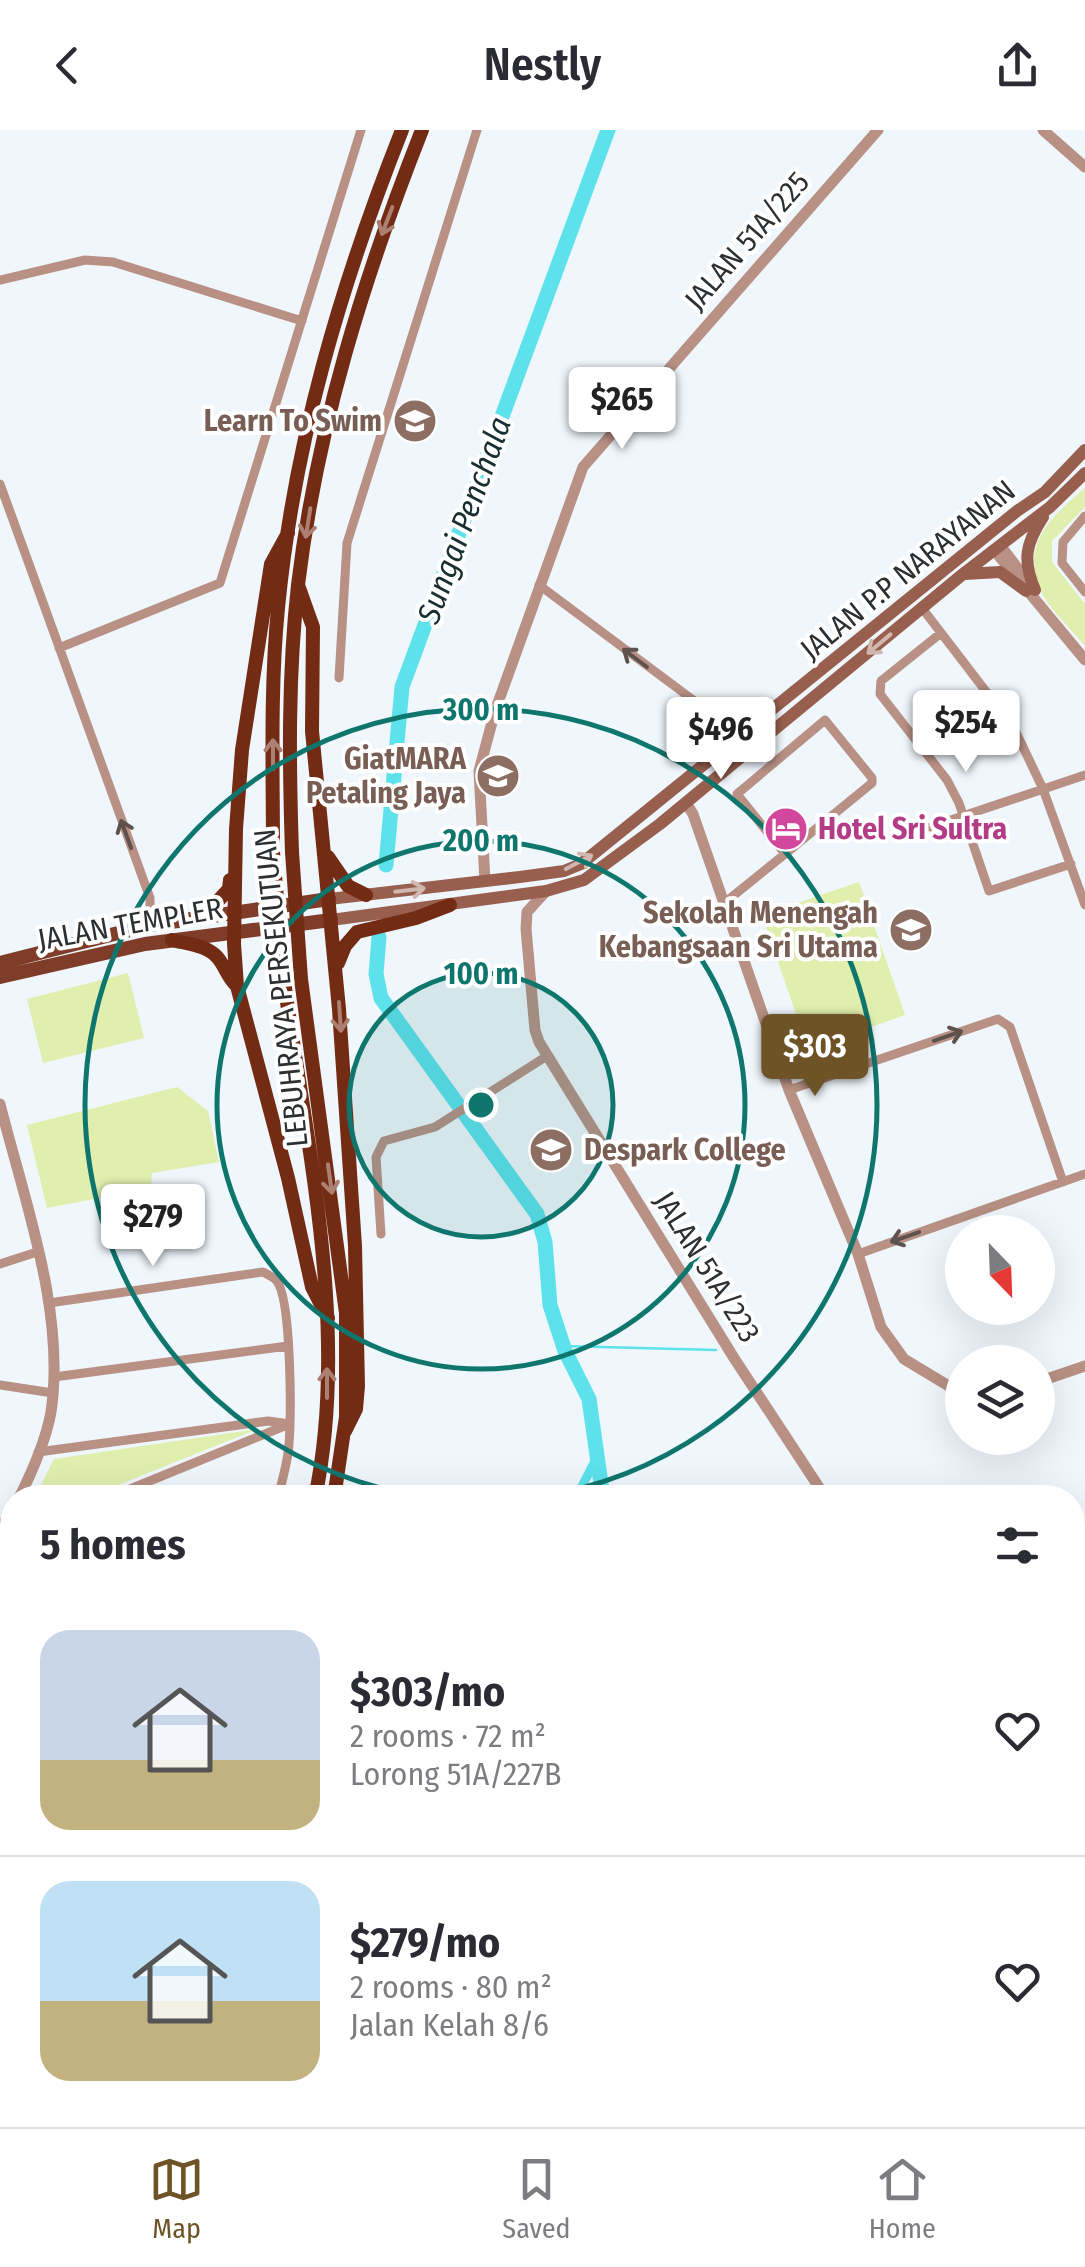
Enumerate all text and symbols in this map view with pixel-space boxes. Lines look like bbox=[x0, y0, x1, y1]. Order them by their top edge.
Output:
icon: back bbox=[40, 38, 95, 93]
text: Nestly bbox=[484, 38, 601, 92]
icon: share bbox=[990, 38, 1045, 93]
street label: JALAN 51A/225 bbox=[677, 165, 817, 317]
one-way arrow bbox=[376, 205, 394, 235]
pin: $265 bbox=[563, 367, 681, 452]
text: $265 bbox=[591, 380, 653, 418]
school or university icon: Learn To Swim bbox=[392, 398, 438, 444]
place label: Learn To Swim bbox=[204, 403, 382, 439]
water label: Sungai Penchala bbox=[409, 412, 519, 629]
street label: JALAN P.P NARAYANAN bbox=[793, 472, 1023, 668]
one-way arrow bbox=[299, 507, 317, 539]
one-way arrow bbox=[867, 632, 892, 655]
one-way arrow bbox=[622, 648, 649, 669]
pin: $254 bbox=[907, 690, 1025, 775]
text: 300 m bbox=[442, 692, 519, 728]
pin: $496 bbox=[662, 697, 780, 782]
text: $254 bbox=[935, 703, 997, 741]
text: $496 bbox=[688, 710, 754, 748]
one-way arrow bbox=[264, 739, 282, 772]
place label: GiatMARA Petaling Jaya bbox=[306, 741, 467, 811]
school or university icon: GiatMARA Petaling Jaya bbox=[475, 753, 521, 799]
hotel icon: Hotel Sri Sultra bbox=[763, 806, 809, 852]
place label: Hotel Sri Sultra bbox=[818, 811, 1007, 847]
one-way arrow bbox=[116, 819, 134, 850]
text: 200 m bbox=[442, 823, 519, 859]
street label: LEBUHRAYA PERSEKUTUAN bbox=[246, 827, 316, 1149]
one-way arrow bbox=[564, 852, 594, 872]
one-way arrow bbox=[394, 880, 426, 899]
street label: JALAN TEMPLER bbox=[35, 890, 225, 958]
place label: Sekolah Menengah Kebangsaan Sri Utama bbox=[599, 895, 878, 965]
school or university icon: Sekolah Menengah Kebangsaan Sri Utama bbox=[888, 907, 934, 953]
text: 100 m bbox=[444, 956, 518, 992]
one-way arrow bbox=[330, 1001, 349, 1033]
pin: $303 bbox=[756, 1014, 874, 1099]
one-way arrow bbox=[931, 1026, 962, 1044]
text: $303 bbox=[783, 1027, 847, 1065]
centre of rings bbox=[463, 1087, 499, 1123]
school or university icon: Despark College bbox=[528, 1127, 574, 1173]
place label: Despark College bbox=[584, 1132, 786, 1168]
one-way arrow bbox=[321, 1163, 339, 1195]
pin: $279 bbox=[94, 1184, 212, 1269]
street label: JALAN 51A/223 bbox=[646, 1185, 768, 1349]
text: $279 bbox=[123, 1197, 183, 1235]
north arrow bbox=[945, 1215, 1055, 1325]
map controls bbox=[945, 1215, 1055, 1455]
one-way arrow bbox=[890, 1229, 921, 1247]
button: layers bbox=[945, 1345, 1055, 1455]
one-way arrow bbox=[318, 1367, 336, 1400]
icon: filters bbox=[990, 1518, 1045, 1573]
text: 5 homes bbox=[40, 1520, 186, 1570]
text: $303/mo bbox=[350, 1667, 505, 1717]
icon: home bbox=[120, 1670, 240, 1790]
icon: heart bbox=[990, 1703, 1045, 1758]
text: 2 rooms · 72 m² bbox=[350, 1717, 546, 1755]
text: Lorong 51A/227B bbox=[350, 1755, 561, 1793]
text: $279/mo bbox=[350, 1918, 500, 1968]
icon: home bbox=[120, 1921, 240, 2041]
icon: heart bbox=[990, 1954, 1045, 2009]
text: 2 rooms · 80 m² bbox=[350, 1968, 552, 2006]
text: Jalan Kelah 8/6 bbox=[350, 2006, 549, 2044]
tab: Map bbox=[149, 2152, 204, 2245]
tab: Saved bbox=[502, 2152, 571, 2245]
tab: Home bbox=[869, 2152, 936, 2245]

